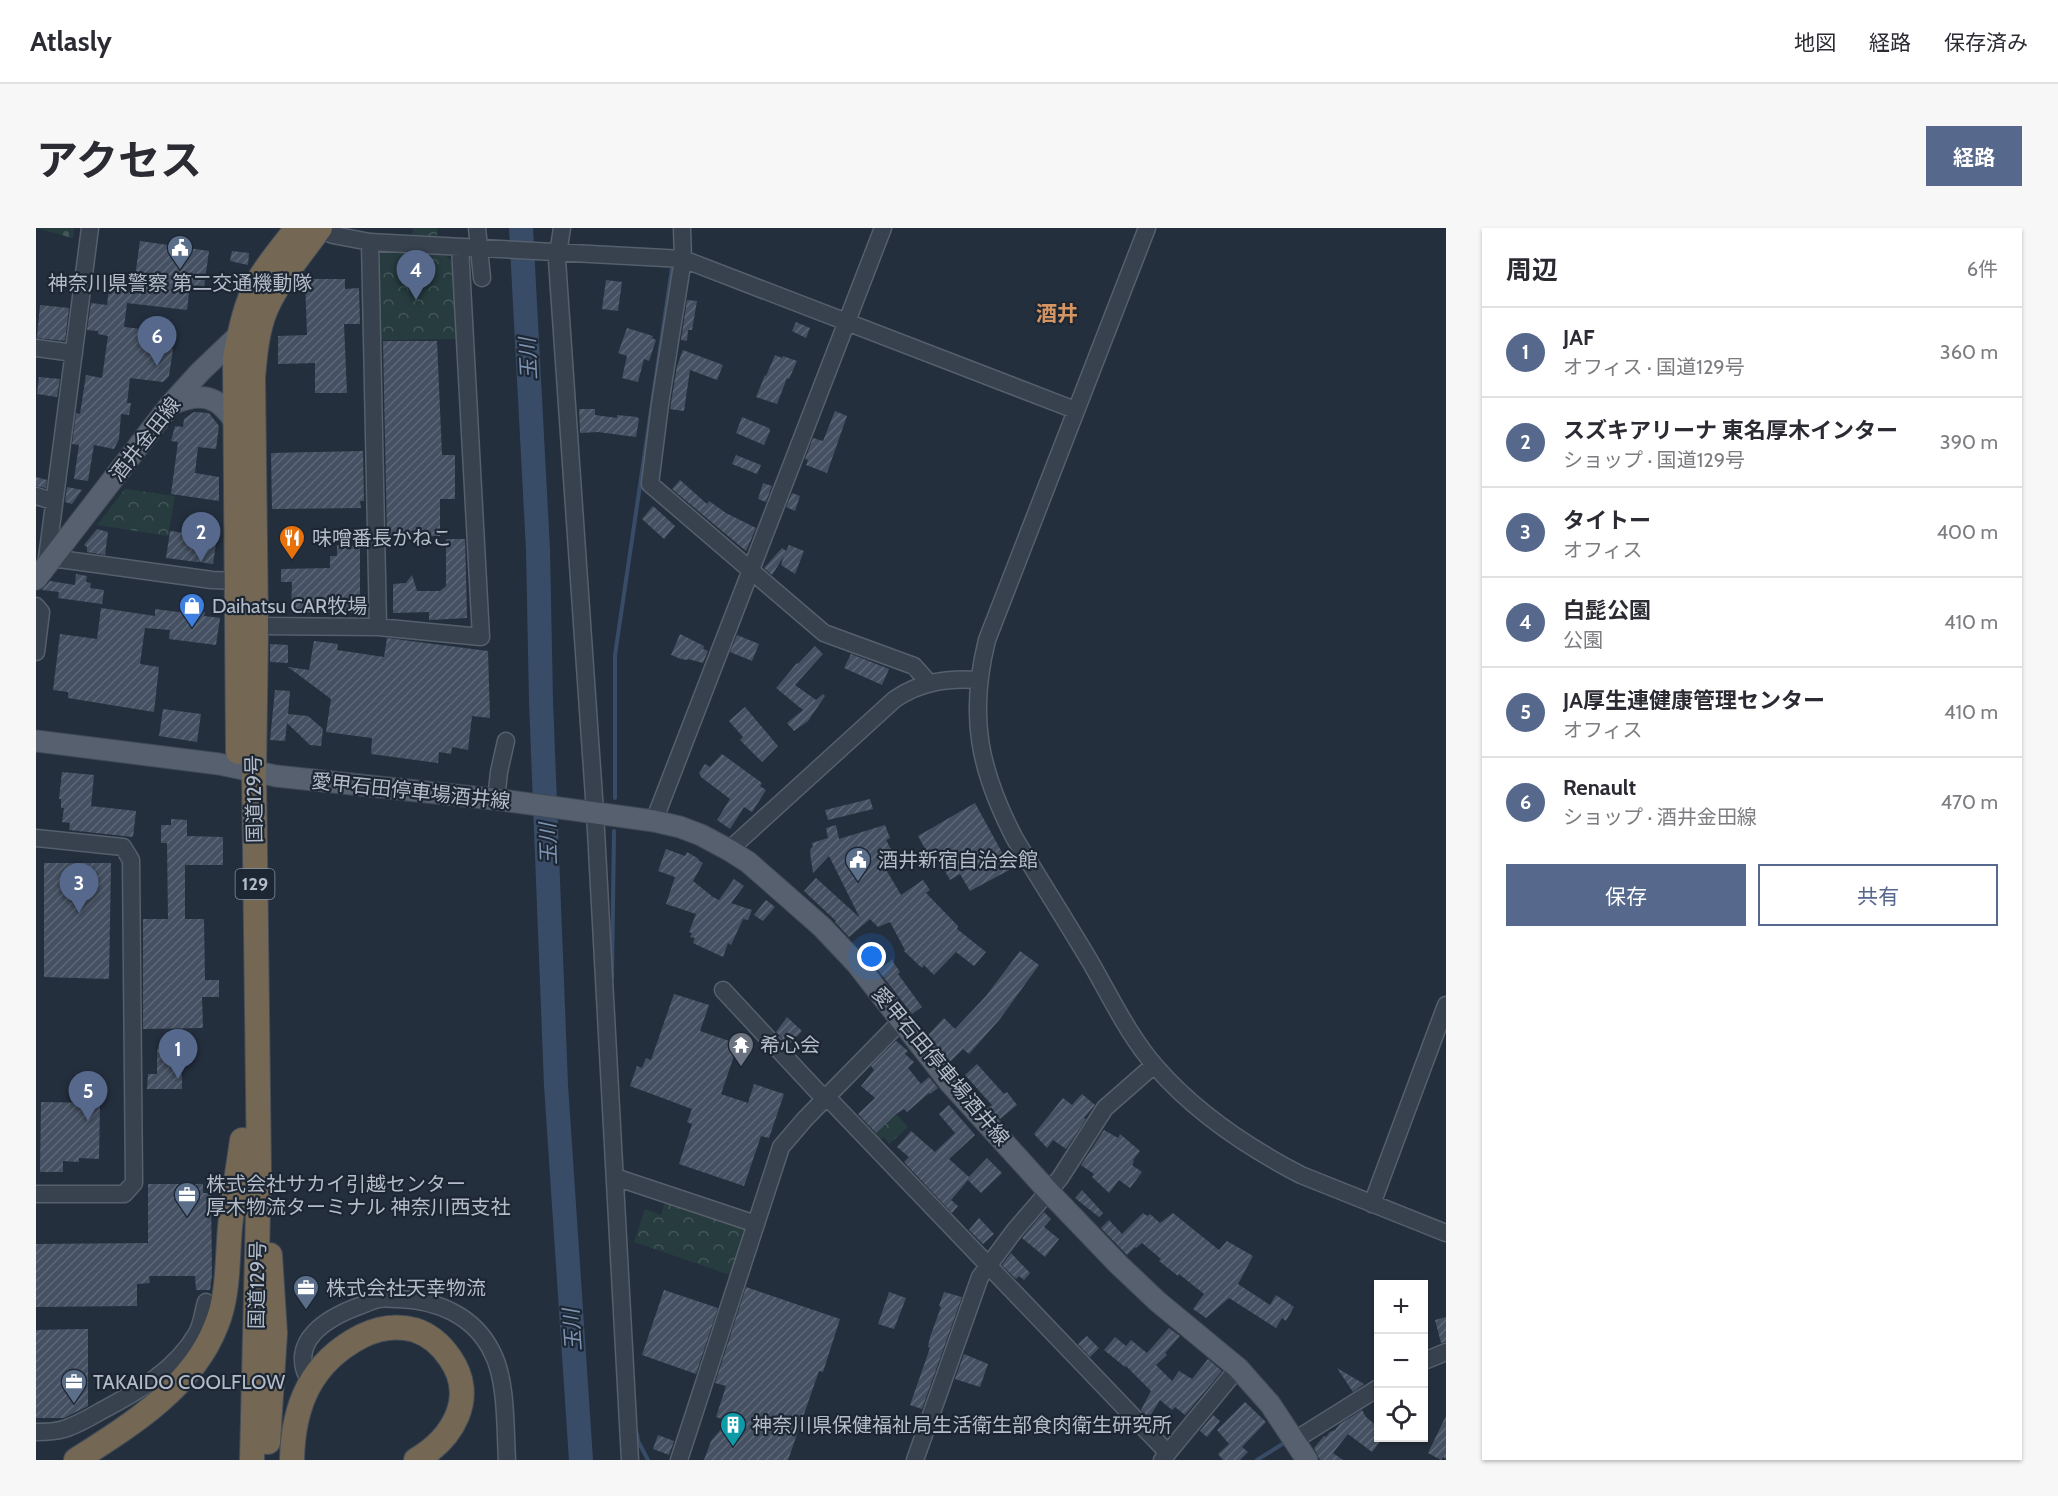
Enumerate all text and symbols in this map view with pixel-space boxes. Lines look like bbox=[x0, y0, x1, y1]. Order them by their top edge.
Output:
text: Atlasly bbox=[30, 24, 112, 58]
text: 地図 bbox=[1794, 30, 1836, 55]
text: 経路 bbox=[1869, 30, 1911, 55]
text: 保存済み bbox=[1944, 30, 2028, 55]
button: 経路 bbox=[1926, 126, 2022, 186]
text: アクセス bbox=[36, 134, 202, 186]
public building icon: 神奈川県警察 第二交通機動隊 bbox=[165, 233, 195, 271]
pin: 4 bbox=[396, 250, 436, 300]
text: 周辺 bbox=[1506, 254, 1558, 286]
text: 6件 bbox=[1967, 257, 1998, 281]
place label: 神奈川県警察 第二交通機動隊 bbox=[48, 271, 312, 295]
district label: 酒井 bbox=[1036, 301, 1078, 326]
pin: 6 bbox=[138, 316, 176, 366]
text: JAF bbox=[1563, 324, 1595, 351]
water label: 玉川 bbox=[514, 335, 542, 381]
text: 1 bbox=[1522, 340, 1529, 364]
text: 360 m bbox=[1940, 340, 1998, 364]
text: オフィス · 国道129号 bbox=[1563, 355, 1745, 379]
street label: 酒井金田線 bbox=[105, 392, 185, 486]
text: スズキアリーナ 東名厚木インター bbox=[1563, 417, 1898, 444]
text: 2 bbox=[1520, 430, 1531, 454]
text: 390 m bbox=[1940, 430, 1998, 454]
text: ショップ · 国道129号 bbox=[1563, 448, 1745, 472]
text: タイトー bbox=[1563, 507, 1651, 534]
pin: 2 bbox=[182, 512, 220, 562]
text: 3 bbox=[1520, 520, 1531, 544]
text: 400 m bbox=[1936, 520, 1998, 544]
restaurant icon: 味噌番長かねこ bbox=[277, 523, 307, 561]
place label: 味噌番長かねこ bbox=[312, 526, 452, 550]
text: オフィス bbox=[1563, 538, 1643, 562]
shop icon: Daihatsu CAR牧場 bbox=[177, 591, 207, 629]
place label: Daihatsu CAR牧場 bbox=[212, 594, 367, 618]
text: 白髭公園 bbox=[1563, 597, 1651, 624]
text: 4 bbox=[1519, 610, 1532, 634]
text: 410 m bbox=[1944, 610, 1998, 634]
text: 公園 bbox=[1563, 628, 1603, 652]
text: JA厚生連健康管理センター bbox=[1563, 687, 1825, 714]
text: 5 bbox=[1520, 700, 1531, 724]
text: 410 m bbox=[1944, 700, 1998, 724]
text: オフィス bbox=[1563, 718, 1643, 742]
street label: 国道129号 bbox=[241, 755, 267, 843]
street label: 愛甲石田停車場酒井線 bbox=[310, 769, 512, 813]
text: Renault bbox=[1563, 774, 1636, 801]
text: 6 bbox=[1520, 790, 1531, 814]
text: 470 m bbox=[1941, 790, 1998, 814]
text: ショップ · 酒井金田線 bbox=[1563, 805, 1757, 829]
water label: 玉川 bbox=[535, 821, 561, 865]
public building icon: 酒井新宿自治会館 bbox=[843, 845, 873, 883]
place label: 酒井新宿自治会館 bbox=[878, 848, 1038, 872]
pin: 3 bbox=[60, 864, 99, 913]
button: 保存 bbox=[1506, 864, 1746, 926]
button: 共有 bbox=[1758, 864, 1998, 926]
road number: 129 bbox=[236, 869, 274, 899]
your location bbox=[857, 942, 886, 971]
street label: 愛甲石田停車場酒井線 bbox=[868, 982, 1014, 1150]
pin: 1 bbox=[158, 1030, 198, 1079]
temple icon: 希心会 bbox=[726, 1030, 756, 1068]
place label: 希心会 bbox=[760, 1033, 820, 1057]
pin: 5 bbox=[68, 1072, 108, 1121]
place label: 株式会社サカイ引越センター 厚木物流ターミナル 神奈川西支社 bbox=[206, 1172, 511, 1219]
office icon: 株式会社サカイ引越センター 厚木物流ターミナル 神奈川西支社 bbox=[172, 1180, 202, 1218]
street label: 国道129号 bbox=[244, 1241, 270, 1329]
office icon: 株式会社天幸物流 bbox=[291, 1273, 321, 1311]
place label: 株式会社天幸物流 bbox=[326, 1276, 486, 1300]
map controls bbox=[1374, 1280, 1428, 1442]
button: + bbox=[1374, 1280, 1428, 1334]
water label: 玉川 bbox=[558, 1306, 586, 1352]
button: − bbox=[1374, 1334, 1428, 1388]
office icon: TAKAIDO COOLFLOW bbox=[59, 1367, 89, 1405]
place label: TAKAIDO COOLFLOW bbox=[93, 1370, 285, 1394]
button: locate bbox=[1374, 1388, 1428, 1442]
building icon: 神奈川県保健福祉局生活衛生部食肉衛生研究所 bbox=[718, 1410, 748, 1448]
place label: 神奈川県保健福祉局生活衛生部食肉衛生研究所 bbox=[752, 1413, 1172, 1437]

